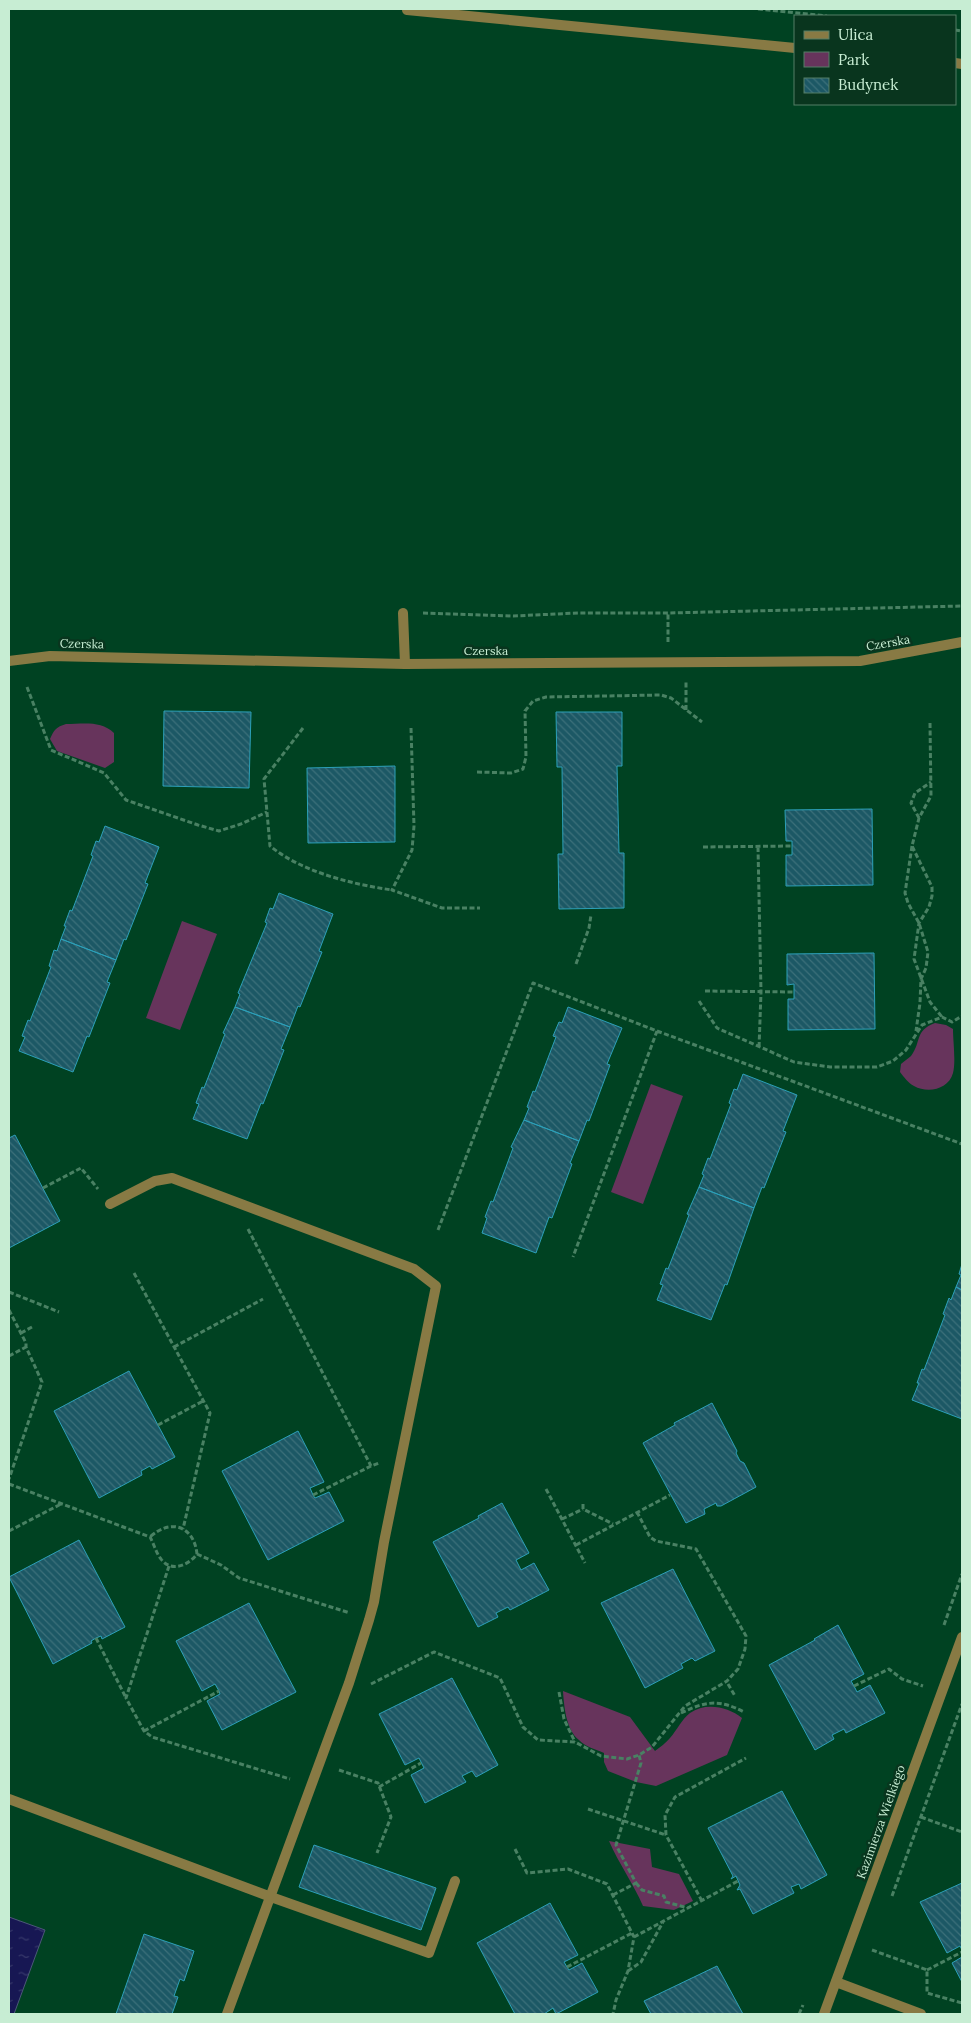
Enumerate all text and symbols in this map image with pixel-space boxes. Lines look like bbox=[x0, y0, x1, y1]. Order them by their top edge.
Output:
legend bbox=[794, 15, 956, 105]
text: Ulica bbox=[838, 25, 874, 44]
text: Park bbox=[838, 50, 869, 69]
text: Budynek bbox=[838, 75, 898, 94]
street label: Czerska bbox=[865, 631, 911, 654]
street label: Czerska bbox=[60, 636, 104, 651]
street label: Czerska bbox=[464, 643, 508, 658]
street label: Kazimierza Wielkiego bbox=[853, 1763, 908, 1881]

